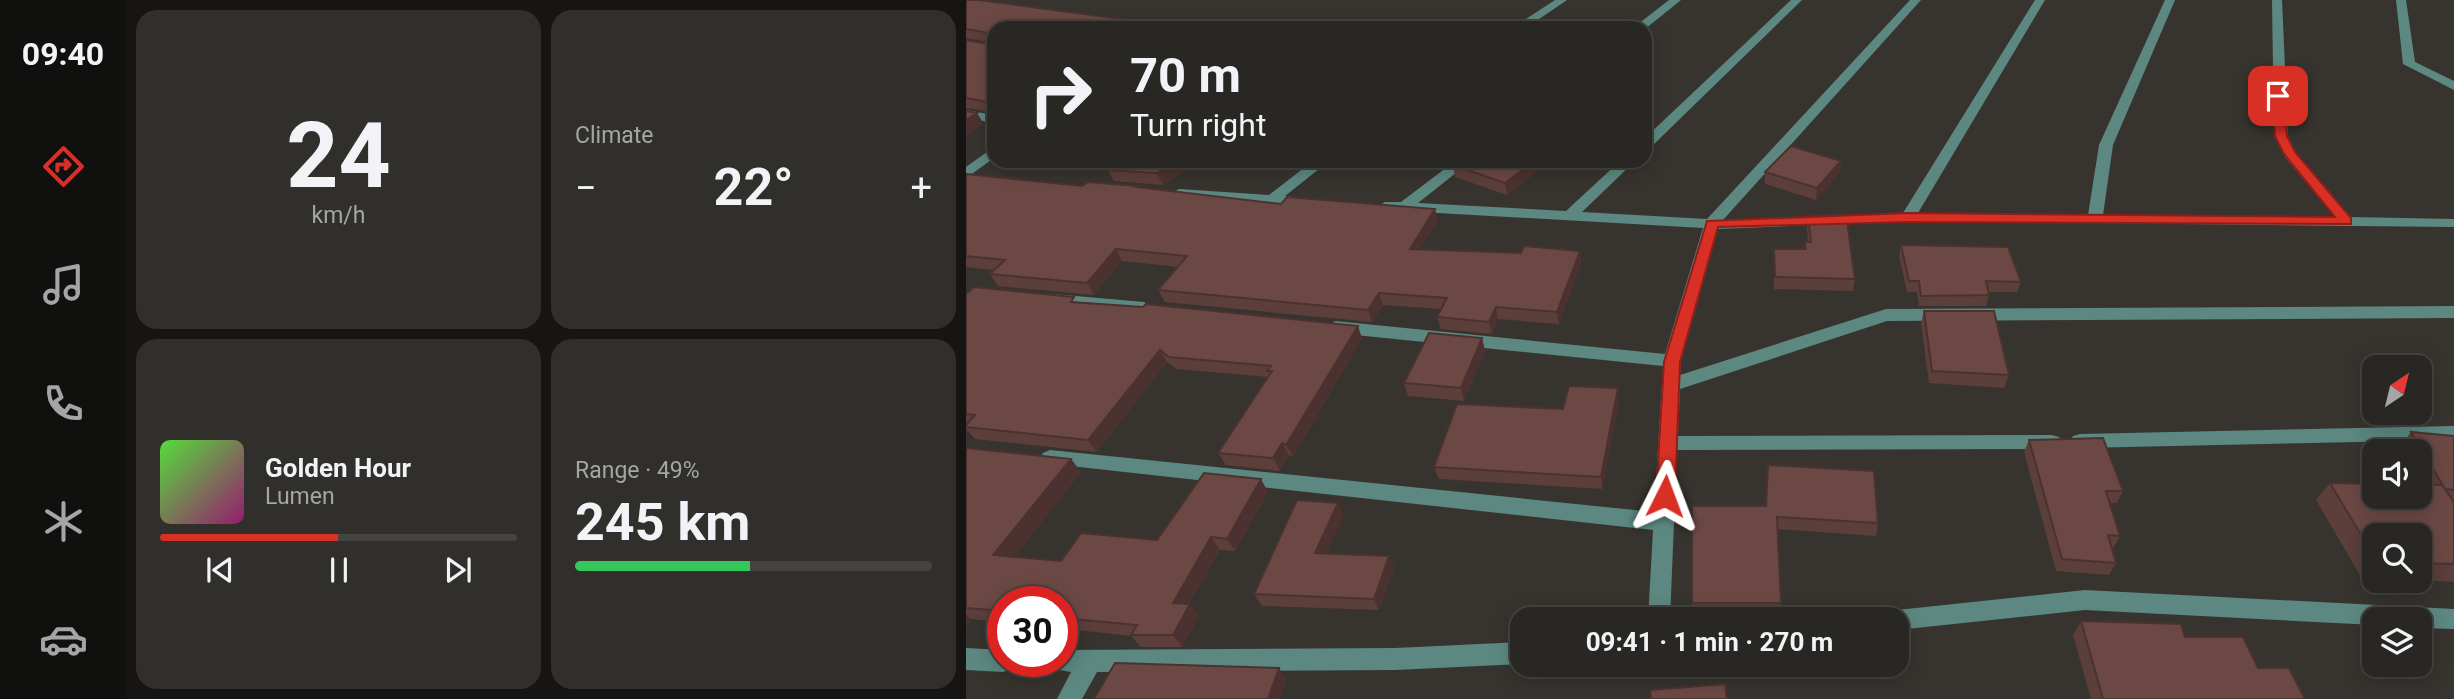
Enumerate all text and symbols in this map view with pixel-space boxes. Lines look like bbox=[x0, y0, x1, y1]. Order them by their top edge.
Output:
text: 09:40 bbox=[22, 35, 104, 73]
text: 70 m bbox=[1130, 47, 1241, 104]
icon: right bbox=[1015, 49, 1106, 140]
pin bbox=[2248, 66, 2308, 126]
icon: arrive bbox=[2259, 77, 2297, 115]
text: 24 bbox=[286, 103, 391, 209]
text: Turn right bbox=[1130, 106, 1266, 144]
text: Climate bbox=[575, 122, 654, 149]
icon: directions bbox=[39, 142, 88, 191]
text: 22° bbox=[714, 157, 794, 218]
text: − bbox=[575, 166, 597, 210]
text: + bbox=[910, 166, 932, 210]
text: km/h bbox=[312, 202, 366, 229]
icon: music bbox=[39, 260, 88, 309]
north arrow bbox=[2362, 355, 2432, 425]
map controls bbox=[2362, 355, 2432, 677]
icon: phone bbox=[39, 379, 88, 428]
button: sound bbox=[2362, 439, 2432, 509]
text: Golden Hour bbox=[265, 453, 411, 483]
text: Range · 49% bbox=[575, 457, 700, 484]
position arrow bbox=[1628, 459, 1702, 533]
text: Lumen bbox=[265, 483, 335, 510]
text: 245 km bbox=[575, 492, 750, 553]
icon: climate bbox=[39, 497, 88, 546]
button: search bbox=[2362, 523, 2432, 593]
icon: previous bbox=[201, 551, 239, 589]
icon: pause bbox=[320, 551, 358, 589]
icon: next bbox=[439, 551, 477, 589]
speed limit sign: 30 bbox=[987, 586, 1078, 677]
button: layers bbox=[2362, 607, 2432, 677]
icon: car bbox=[39, 615, 88, 664]
text: 09:41 · 1 min · 270 m bbox=[1586, 627, 1833, 657]

